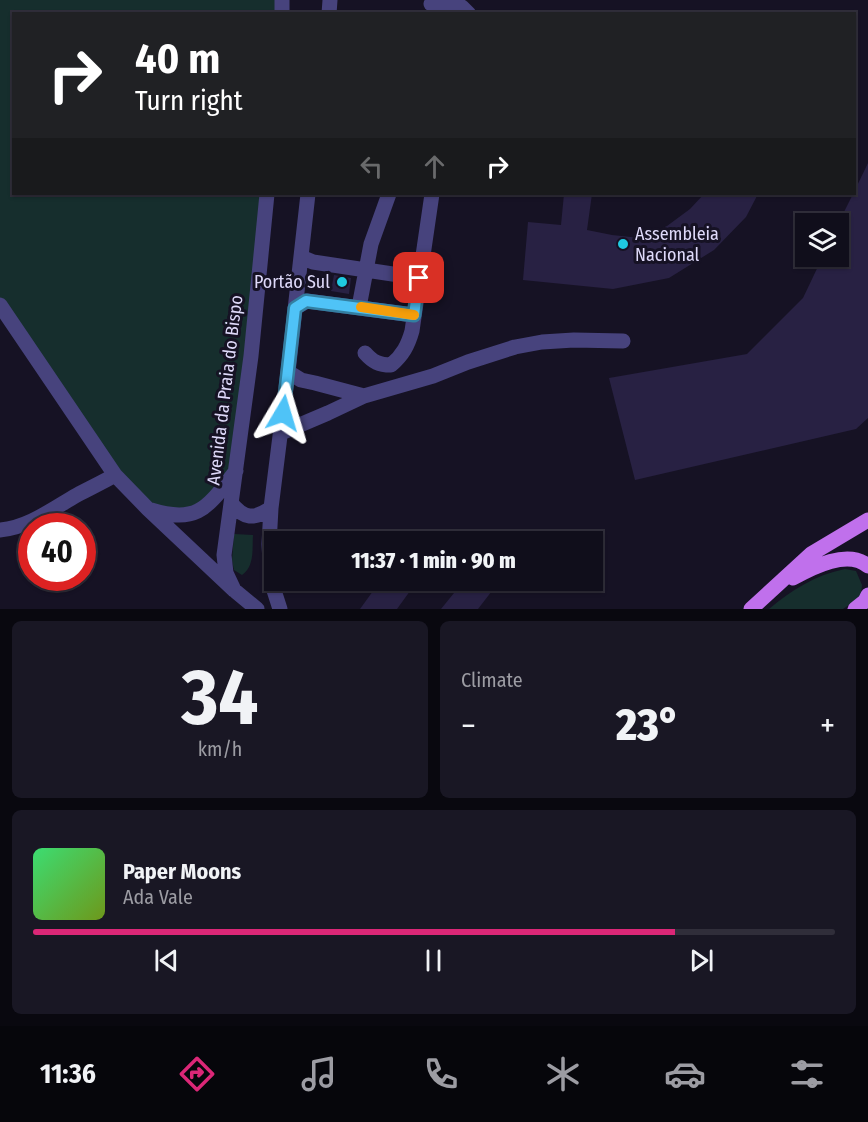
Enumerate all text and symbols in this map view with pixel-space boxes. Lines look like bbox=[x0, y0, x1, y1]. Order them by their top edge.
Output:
text: 40 m bbox=[135, 34, 220, 84]
icon: right bbox=[36, 36, 114, 114]
text: Turn right bbox=[135, 85, 243, 117]
icon: left bbox=[355, 150, 388, 183]
icon: ahead bbox=[418, 150, 451, 183]
icon: right bbox=[481, 150, 514, 183]
map controls bbox=[795, 213, 849, 267]
button: layers bbox=[795, 213, 849, 267]
place label: Assembleia Nacional bbox=[635, 223, 719, 266]
marker: Assembleia Nacional bbox=[616, 237, 630, 251]
pin bbox=[393, 252, 444, 303]
icon: arrive bbox=[402, 261, 435, 294]
place label: Portão Sul bbox=[254, 271, 330, 293]
marker: Portão Sul bbox=[335, 275, 349, 289]
street label: Avenida da Praia do Bispo bbox=[202, 294, 248, 486]
position arrow bbox=[251, 381, 315, 445]
speed limit sign: 40 bbox=[18, 513, 96, 591]
text: 11:37 · 1 min · 90 m bbox=[351, 547, 516, 574]
text: 34 bbox=[182, 651, 258, 745]
text: Climate bbox=[461, 668, 523, 692]
text: 23° bbox=[616, 698, 680, 752]
text: − bbox=[461, 706, 476, 746]
text: + bbox=[820, 706, 835, 746]
text: km/h bbox=[198, 737, 242, 761]
text: Paper Moons bbox=[123, 858, 241, 885]
text: Ada Vale bbox=[123, 885, 193, 909]
icon: previous bbox=[150, 944, 183, 977]
icon: pause bbox=[417, 944, 450, 977]
icon: next bbox=[685, 944, 718, 977]
icon: directions bbox=[176, 1053, 218, 1095]
icon: music bbox=[298, 1053, 340, 1095]
icon: phone bbox=[420, 1053, 462, 1095]
icon: climate bbox=[542, 1053, 584, 1095]
icon: car bbox=[664, 1053, 706, 1095]
icon: filters bbox=[786, 1053, 828, 1095]
text: 11:36 bbox=[40, 1058, 96, 1090]

